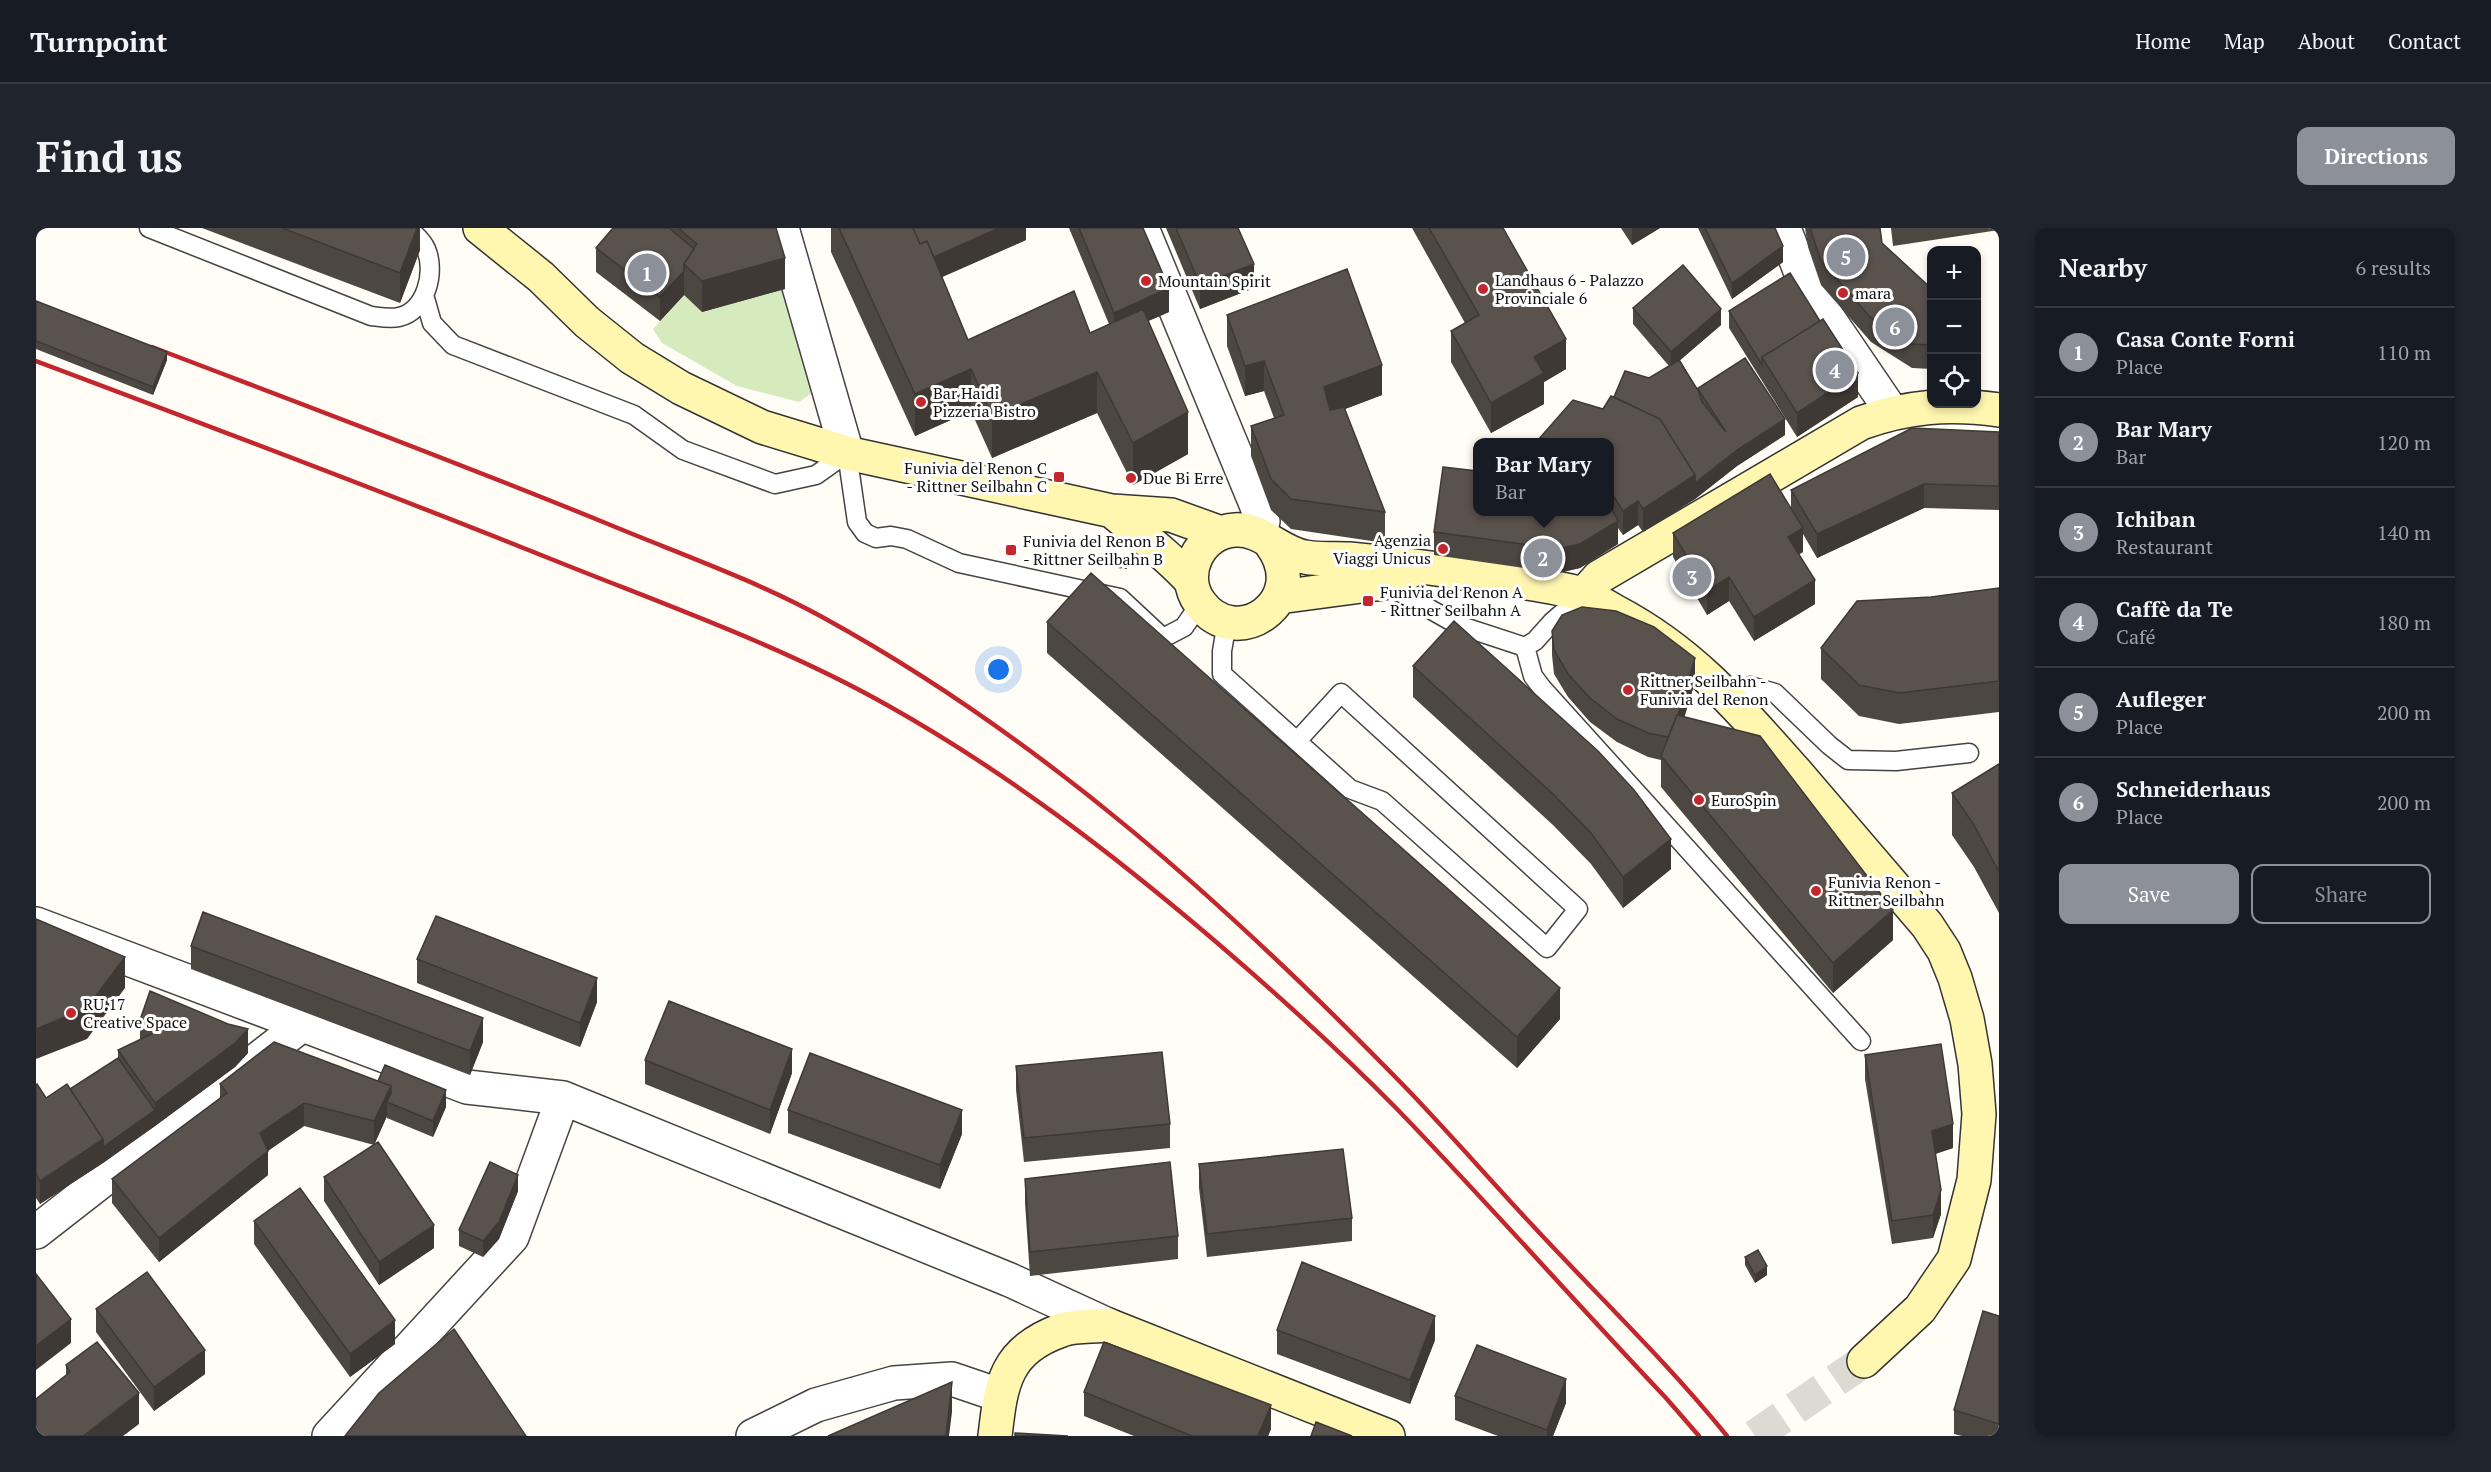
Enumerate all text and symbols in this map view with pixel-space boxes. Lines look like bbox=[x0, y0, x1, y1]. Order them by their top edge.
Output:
text: Turnpoint bbox=[30, 23, 168, 60]
text: Home bbox=[2135, 27, 2191, 55]
text: Map bbox=[2224, 27, 2265, 55]
text: About bbox=[2298, 27, 2355, 55]
text: Contact bbox=[2388, 27, 2461, 55]
button: Directions bbox=[2297, 127, 2455, 185]
text: Find us bbox=[36, 128, 183, 184]
pin: 5 bbox=[1826, 234, 1866, 279]
map controls bbox=[1927, 246, 1981, 408]
button: + bbox=[1927, 246, 1981, 300]
pin: 1 bbox=[628, 250, 666, 296]
text: Nearby bbox=[2059, 250, 2147, 284]
text: 6 results bbox=[2356, 254, 2431, 281]
place label: Landhaus 6 - Palazzo Provinciale 6 bbox=[1495, 269, 1644, 309]
place label: Mountain Spirit bbox=[1158, 270, 1271, 292]
marker: Mountain Spirit bbox=[1139, 274, 1153, 288]
marker: Landhaus 6 - Palazzo Provinciale 6 bbox=[1476, 282, 1490, 296]
place label: mara bbox=[1855, 282, 1891, 304]
marker: mara bbox=[1836, 286, 1850, 300]
button: − bbox=[1927, 300, 1981, 354]
pin: 6 bbox=[1876, 304, 1914, 350]
text: Casa Conte Forni bbox=[2116, 324, 2295, 353]
text: 1 bbox=[2073, 339, 2084, 366]
text: 110 m bbox=[2377, 339, 2431, 366]
pin: 4 bbox=[1816, 348, 1854, 392]
text: Place bbox=[2116, 353, 2163, 380]
button: locate bbox=[1927, 354, 1981, 408]
place label: Bar Haidi Pizzeria Bistro bbox=[933, 382, 1036, 422]
marker: Bar Haidi Pizzeria Bistro bbox=[914, 395, 928, 409]
text: Bar Mary bbox=[2116, 414, 2212, 443]
text: 2 bbox=[2073, 429, 2084, 456]
text: 120 m bbox=[2377, 429, 2431, 456]
popup bbox=[1473, 438, 1614, 516]
text: Bar bbox=[2116, 443, 2146, 470]
text: Bar Mary bbox=[1496, 449, 1591, 478]
place label: Funivia del Renon C - Rittner Seilbahn C bbox=[904, 457, 1047, 497]
place label: Due Bi Erre bbox=[1143, 467, 1224, 489]
marker: Funivia del Renon C - Rittner Seilbahn C bbox=[1052, 470, 1066, 484]
marker: Due Bi Erre bbox=[1124, 471, 1138, 485]
text: Bar bbox=[1496, 478, 1526, 505]
text: Ichiban bbox=[2116, 504, 2196, 533]
text: 3 bbox=[2073, 519, 2084, 546]
text: 140 m bbox=[2377, 519, 2431, 546]
place label: Agenzia Viaggi Unicus bbox=[1333, 529, 1431, 569]
place label: Funivia del Renon B - Rittner Seilbahn B bbox=[1023, 530, 1165, 570]
text: Restaurant bbox=[2116, 533, 2213, 560]
pin: 2 bbox=[1524, 536, 1562, 580]
marker: Agenzia Viaggi Unicus bbox=[1436, 542, 1450, 556]
marker: Funivia del Renon B - Rittner Seilbahn B bbox=[1004, 543, 1018, 557]
pin: 3 bbox=[1672, 554, 1712, 600]
place label: Funivia del Renon A - Rittner Seilbahn A bbox=[1380, 581, 1523, 621]
marker: Funivia del Renon A - Rittner Seilbahn A bbox=[1361, 594, 1375, 608]
text: Caffè da Te bbox=[2116, 594, 2233, 623]
text: 4 bbox=[2073, 609, 2084, 636]
text: 180 m bbox=[2377, 609, 2431, 636]
text: Café bbox=[2116, 623, 2156, 650]
your location bbox=[984, 655, 1013, 684]
place label: Rittner Seilbahn - Funivia del Renon bbox=[1640, 670, 1769, 710]
marker: Rittner Seilbahn - Funivia del Renon bbox=[1621, 683, 1635, 697]
text: Aufleger bbox=[2116, 684, 2206, 713]
text: 5 bbox=[2073, 699, 2084, 726]
text: 200 m bbox=[2377, 699, 2431, 726]
text: Place bbox=[2116, 713, 2163, 740]
text: Schneiderhaus bbox=[2116, 774, 2271, 803]
place label: EuroSpin bbox=[1711, 789, 1777, 811]
text: 6 bbox=[2073, 789, 2084, 816]
text: 200 m bbox=[2377, 789, 2431, 816]
marker: EuroSpin bbox=[1692, 793, 1706, 807]
text: Place bbox=[2116, 803, 2163, 830]
button: Save bbox=[2059, 864, 2239, 924]
button: Share bbox=[2251, 864, 2431, 924]
place label: Funivia Renon - Rittner Seilbahn bbox=[1828, 871, 1945, 911]
marker: Funivia Renon - Rittner Seilbahn bbox=[1809, 884, 1823, 898]
place label: RU.17 Creative Space bbox=[83, 993, 187, 1033]
marker: RU.17 Creative Space bbox=[64, 1006, 78, 1020]

